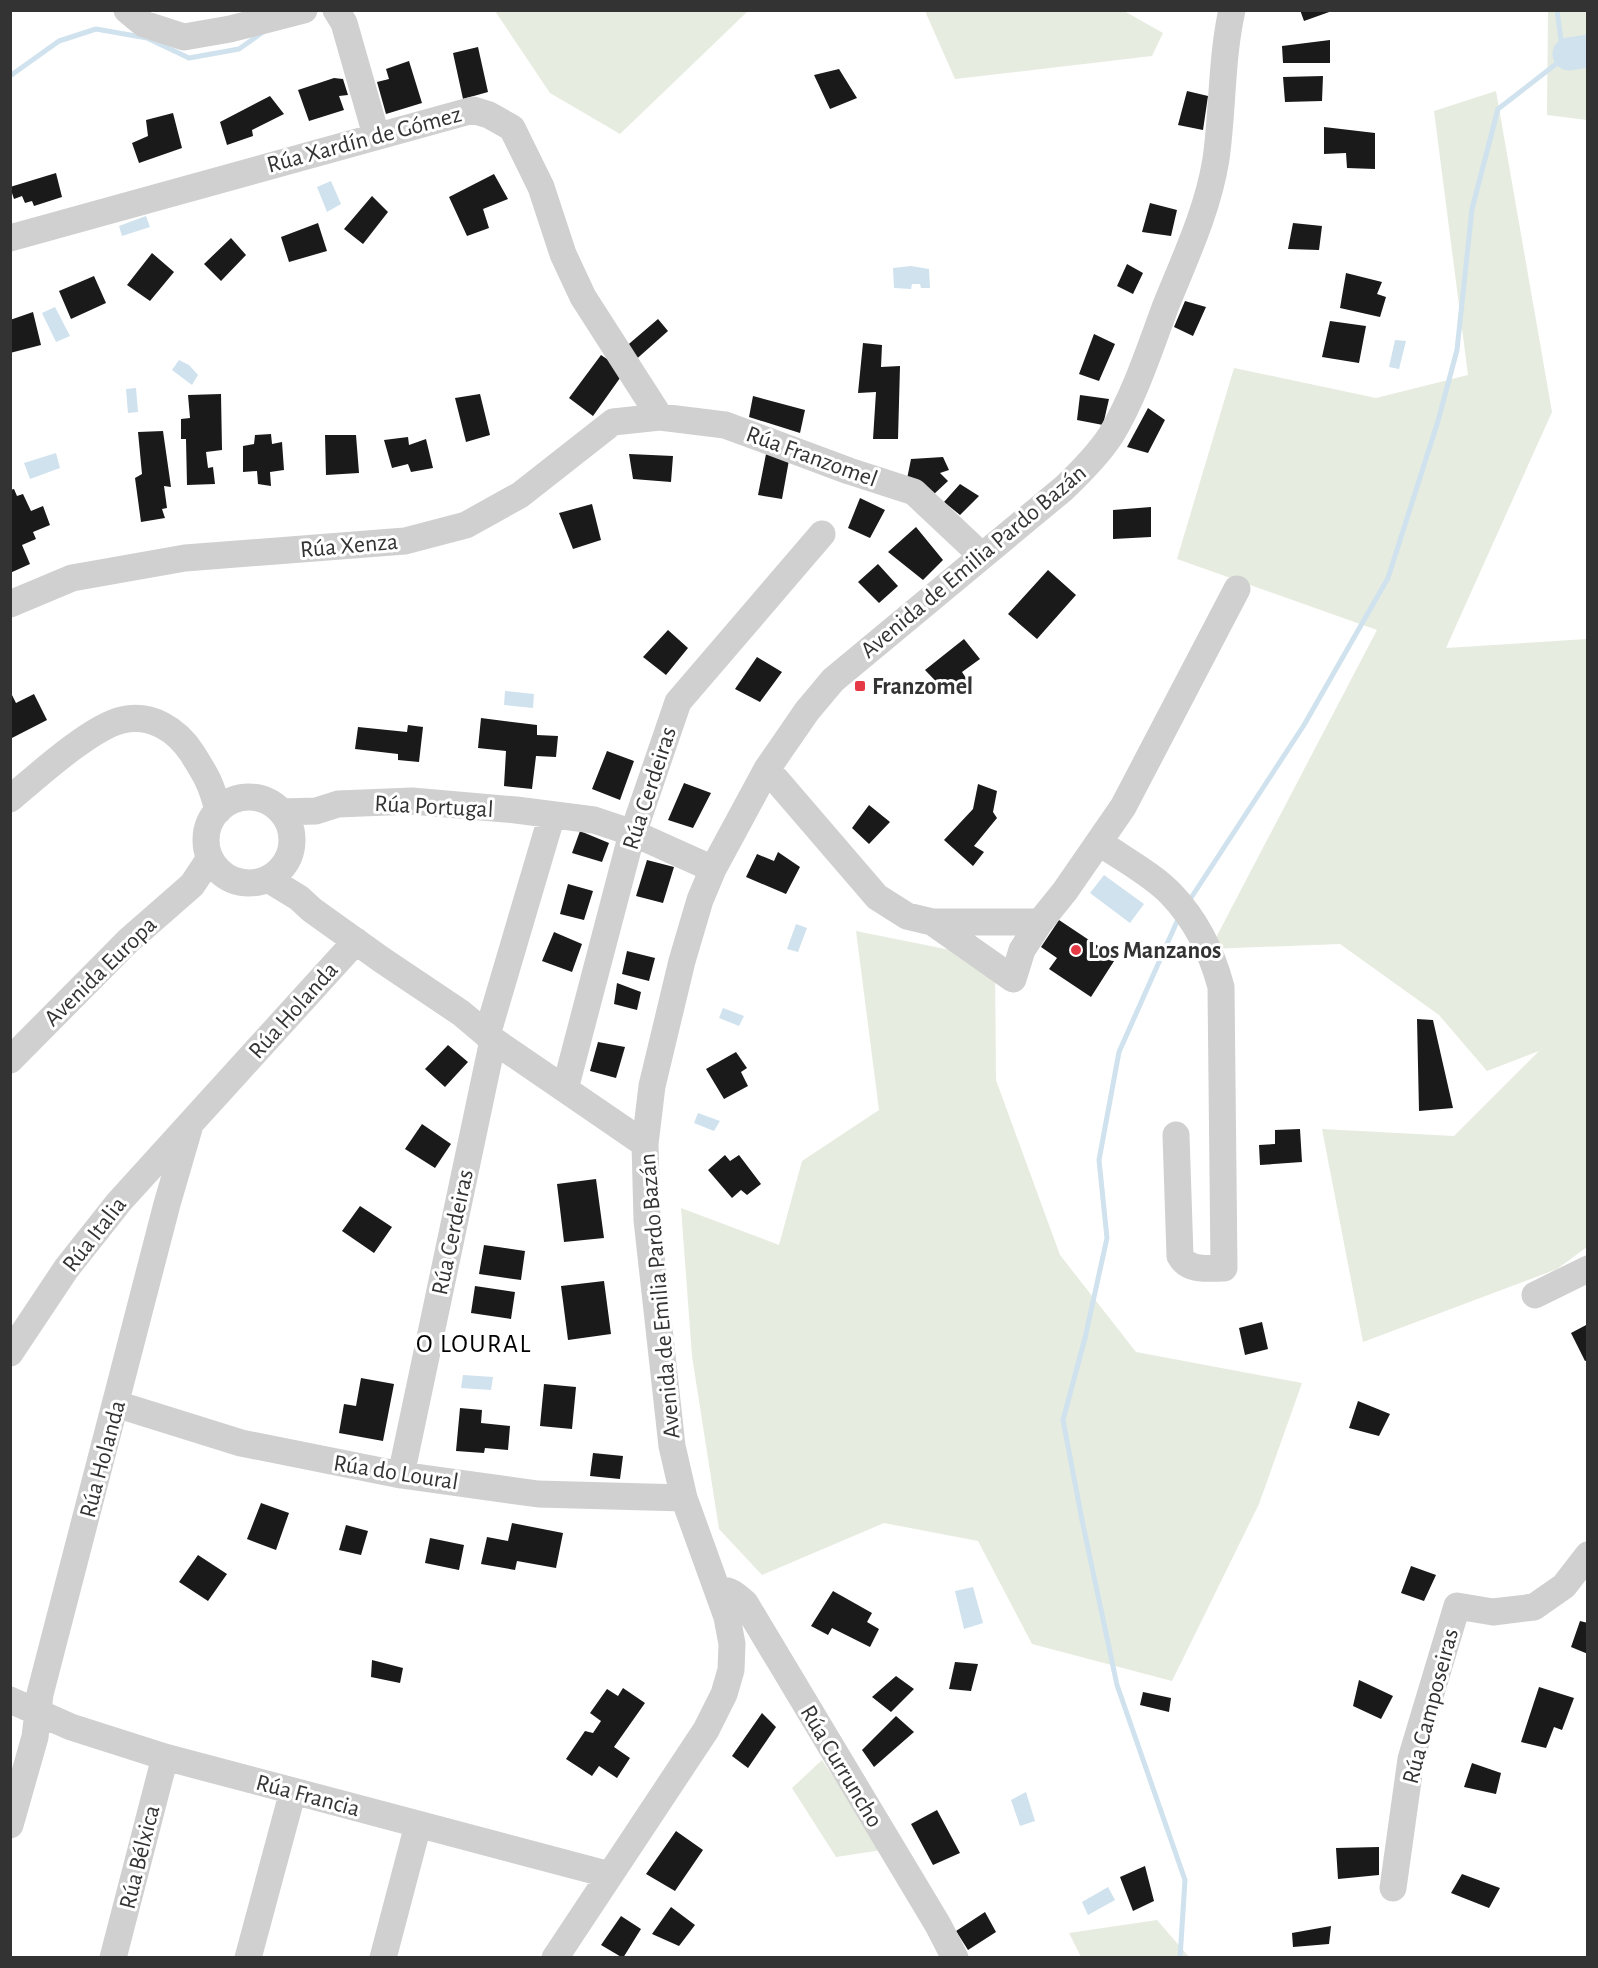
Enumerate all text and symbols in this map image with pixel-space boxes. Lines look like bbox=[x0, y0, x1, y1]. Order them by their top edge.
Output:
street label: Rúa Xardín de Gómez bbox=[264, 102, 464, 177]
street label: Rúa Franzomel bbox=[743, 422, 880, 492]
street label: Avenida de Emilia Pardo Bazán bbox=[856, 461, 1091, 663]
street label: Rúa Xenza bbox=[299, 530, 399, 562]
place label: Franzomel bbox=[872, 675, 973, 699]
marker: Franzomel bbox=[853, 679, 867, 693]
street label: Rúa Cerdeiras bbox=[619, 724, 681, 853]
street label: Rúa Portugal bbox=[374, 792, 494, 822]
street label: Avenida Europa bbox=[40, 912, 161, 1031]
place label: Los Manzanos bbox=[1088, 939, 1221, 963]
marker: Los Manzanos bbox=[1069, 943, 1083, 957]
street label: Rúa Holanda bbox=[244, 958, 343, 1063]
street label: Avenida de Emilia Pardo Bazán bbox=[636, 1152, 684, 1440]
street label: Rúa Cerdeiras bbox=[428, 1167, 478, 1297]
street label: Rúa Italia bbox=[58, 1193, 131, 1277]
district label: O LOURAL bbox=[416, 1331, 532, 1357]
street label: Rúa Holanda bbox=[76, 1398, 130, 1521]
street label: Rúa do Loural bbox=[332, 1451, 460, 1495]
street label: Rúa Camposeiras bbox=[1399, 1626, 1463, 1787]
street label: Rúa Curruncho bbox=[795, 1701, 887, 1832]
street label: Rúa Francia bbox=[253, 1771, 362, 1821]
street label: Rúa Bélxica bbox=[115, 1803, 164, 1912]

